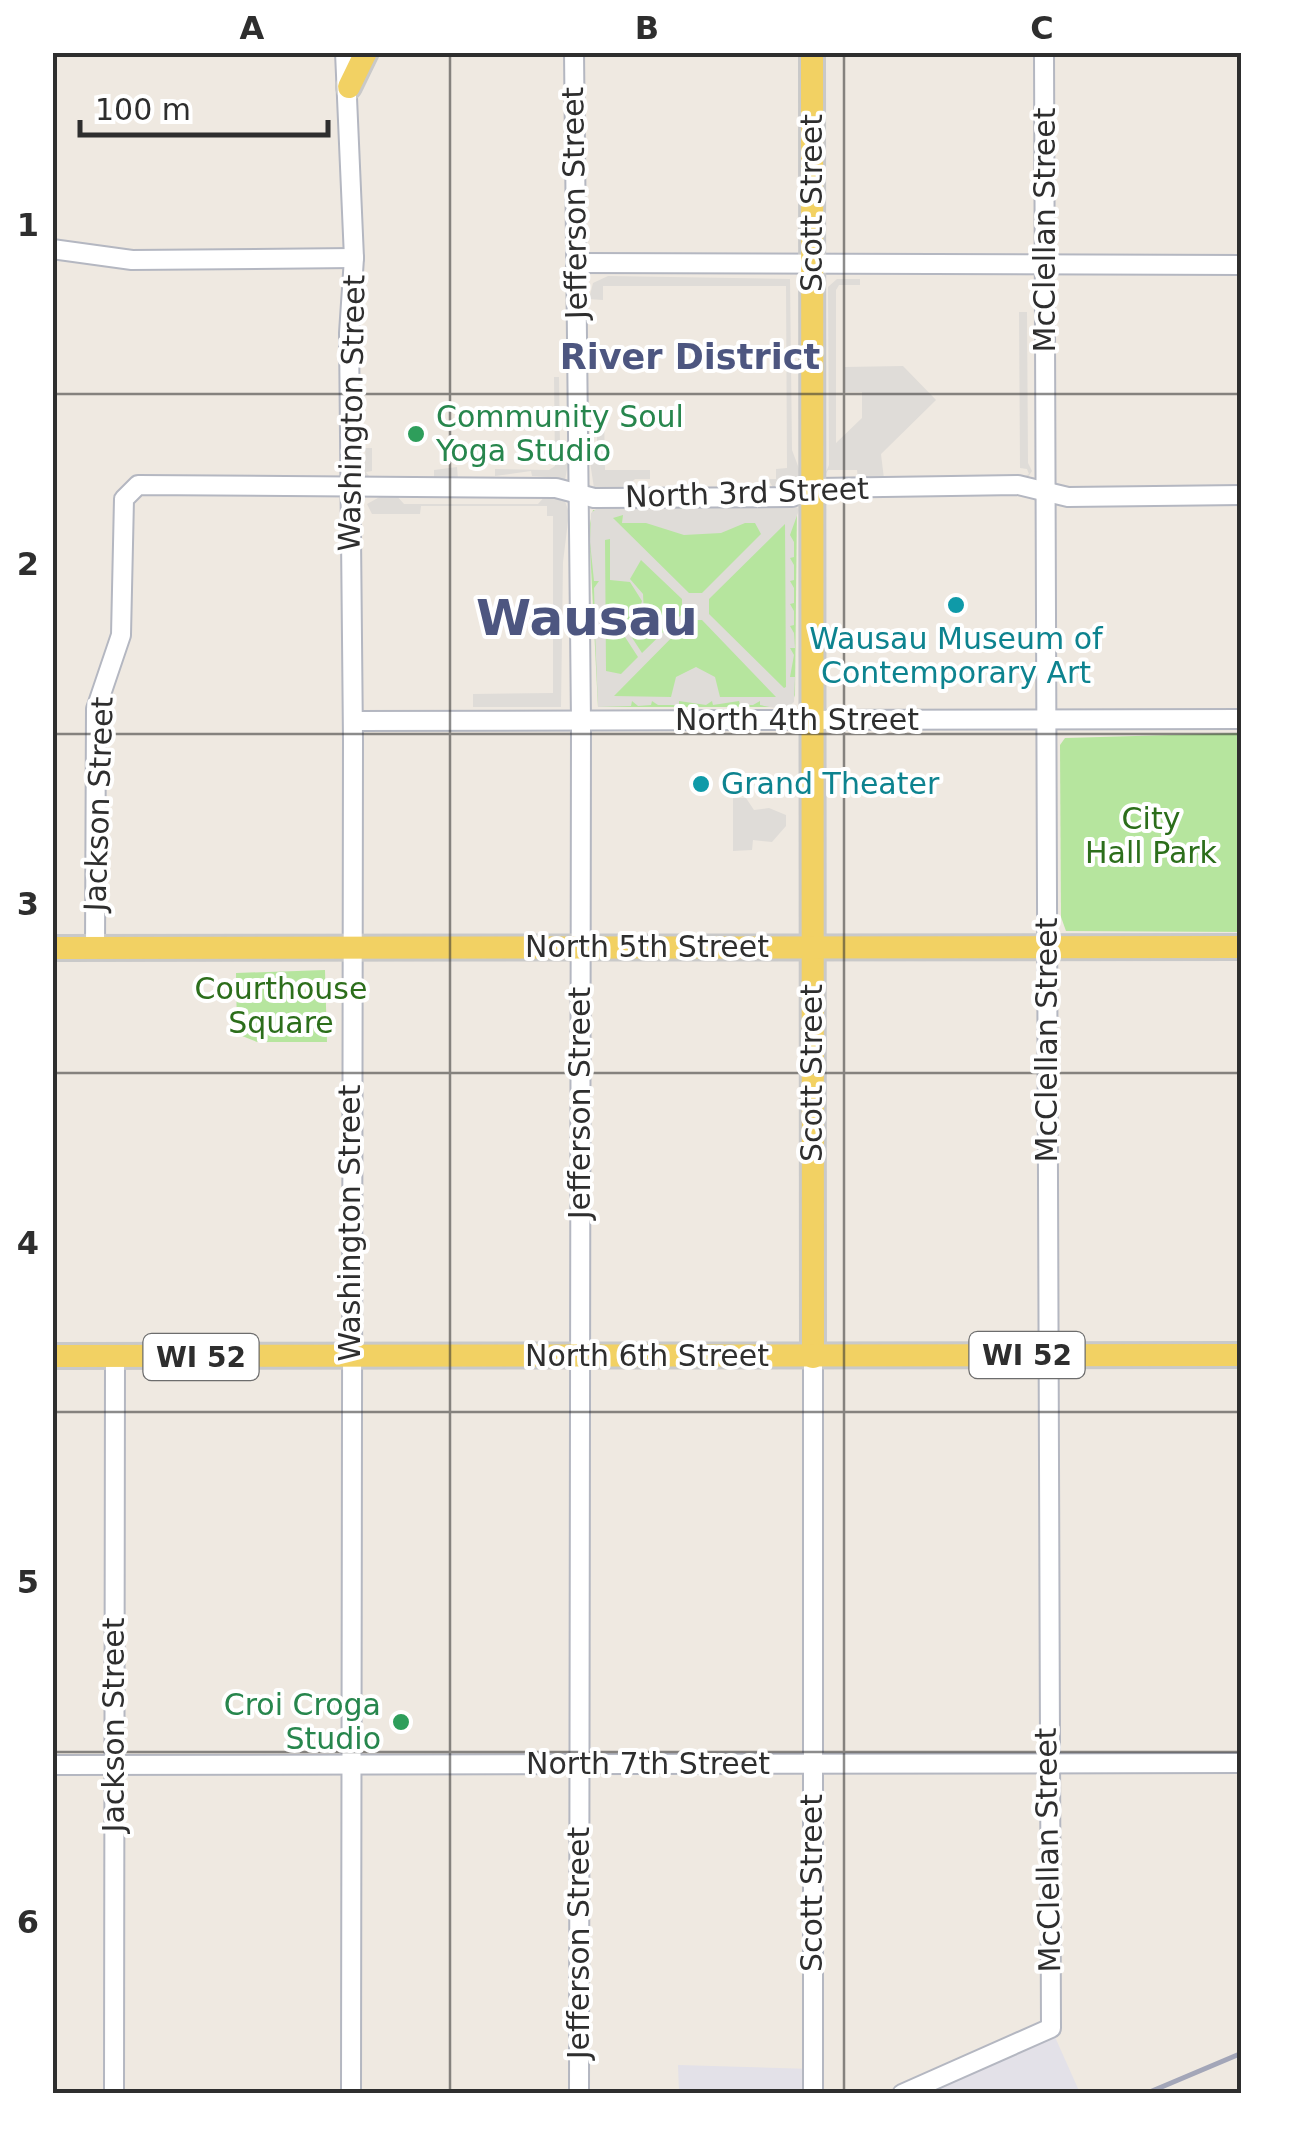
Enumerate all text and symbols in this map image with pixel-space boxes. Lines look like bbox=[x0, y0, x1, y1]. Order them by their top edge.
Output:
text: A bbox=[240, 9, 265, 47]
text: B bbox=[635, 9, 659, 47]
text: C bbox=[1030, 9, 1054, 47]
scale bar bbox=[80, 75, 328, 137]
street label: Jefferson Street bbox=[555, 86, 594, 322]
text: 100 m bbox=[95, 92, 191, 127]
street label: McClellan Street bbox=[1027, 107, 1062, 352]
street label: Scott Street bbox=[794, 114, 829, 292]
text: 1 bbox=[17, 206, 39, 244]
street label: Washington Street bbox=[332, 274, 371, 552]
district label: River District bbox=[560, 337, 820, 377]
place label: Community Soul Yoga Studio bbox=[435, 399, 684, 468]
marker: Community Soul Yoga Studio bbox=[405, 423, 427, 445]
street label: North 3rd Street bbox=[624, 471, 870, 514]
text: 2 bbox=[17, 545, 39, 583]
district label: Wausau bbox=[476, 589, 698, 647]
marker: Wausau Museum of Contemporary Art bbox=[945, 594, 967, 616]
place label: Wausau Museum of Contemporary Art bbox=[809, 621, 1104, 690]
street label: Jackson Street bbox=[77, 696, 120, 914]
street label: North 4th Street bbox=[675, 702, 919, 737]
place label: Grand Theater bbox=[721, 766, 940, 801]
marker: Grand Theater bbox=[690, 773, 712, 795]
park label: City Hall Park bbox=[1085, 801, 1218, 870]
text: 3 bbox=[17, 885, 39, 923]
street label: McClellan Street bbox=[1029, 917, 1064, 1162]
street label: North 5th Street bbox=[525, 929, 769, 964]
park label: Courthouse Square bbox=[195, 971, 367, 1040]
street label: Scott Street bbox=[794, 984, 829, 1162]
street label: Jefferson Street bbox=[562, 987, 597, 1221]
street label: Washington Street bbox=[332, 1084, 367, 1362]
text: 4 bbox=[17, 1224, 39, 1262]
road number: WI 52 bbox=[970, 1332, 1084, 1378]
road number: WI 52 bbox=[144, 1334, 258, 1380]
street label: North 6th Street bbox=[525, 1338, 769, 1373]
text: 5 bbox=[17, 1563, 39, 1601]
street label: Jackson Street bbox=[96, 1617, 131, 1834]
place label: Croi Croga Studio bbox=[224, 1687, 381, 1756]
marker: Croi Croga Studio bbox=[390, 1711, 412, 1733]
street label: McClellan Street bbox=[1028, 1727, 1067, 1973]
street label: North 7th Street bbox=[526, 1746, 770, 1781]
street label: Scott Street bbox=[794, 1794, 829, 1972]
street label: Jefferson Street bbox=[561, 1827, 596, 2061]
text: 6 bbox=[17, 1903, 39, 1941]

